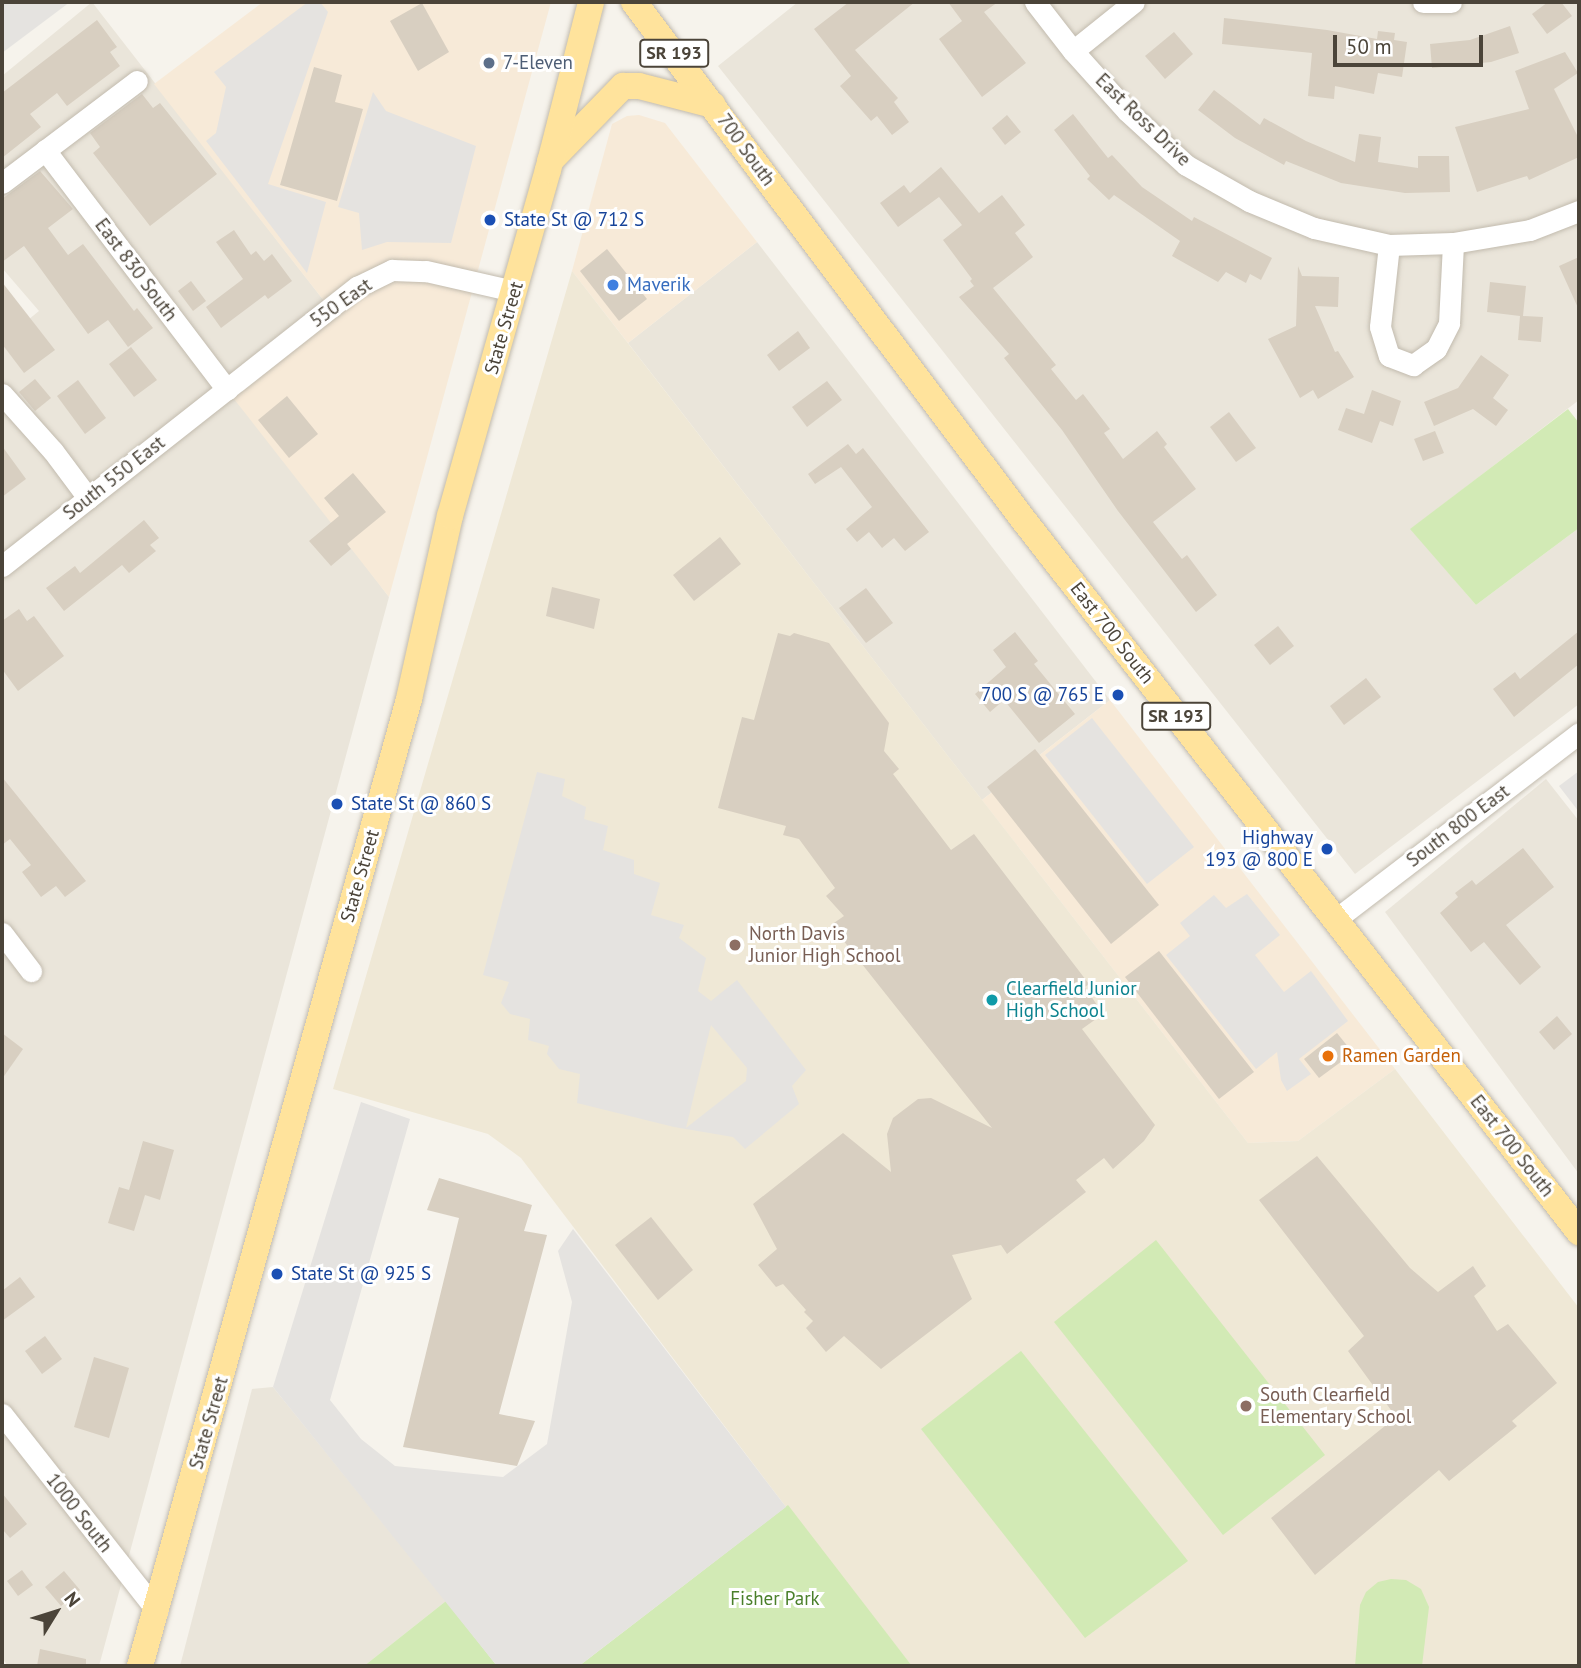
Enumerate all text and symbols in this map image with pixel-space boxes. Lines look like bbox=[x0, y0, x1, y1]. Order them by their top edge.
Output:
scale bar bbox=[1336, 21, 1486, 65]
text: 50 m bbox=[1346, 33, 1392, 60]
road number: SR 193 bbox=[639, 38, 709, 68]
place label: 7-Eleven bbox=[503, 52, 573, 74]
marker: 7-Eleven bbox=[481, 55, 497, 71]
street label: East Ross Drive bbox=[1091, 69, 1195, 171]
street label: 700 South bbox=[712, 110, 780, 190]
place label: State St @ 712 S bbox=[504, 209, 644, 231]
marker: State St @ 712 S bbox=[482, 212, 498, 228]
street label: East 830 South bbox=[90, 214, 182, 326]
street label: 550 East bbox=[306, 274, 376, 332]
place label: Maverik bbox=[627, 274, 691, 296]
marker: Maverik bbox=[605, 277, 621, 293]
street label: State Street bbox=[480, 279, 528, 377]
street label: South 550 East bbox=[59, 431, 169, 525]
street label: East 700 South bbox=[1065, 578, 1159, 688]
place label: 700 S @ 765 E bbox=[981, 684, 1104, 706]
marker: 700 S @ 765 E bbox=[1110, 687, 1126, 703]
road number: SR 193 bbox=[1141, 702, 1211, 730]
street label: South 800 East bbox=[1402, 780, 1514, 872]
place label: State St @ 860 S bbox=[351, 793, 491, 815]
marker: State St @ 860 S bbox=[329, 796, 345, 812]
street label: State Street bbox=[336, 827, 384, 925]
place label: Highway 193 @ 800 E bbox=[1205, 827, 1313, 871]
marker: Highway 193 @ 800 E bbox=[1319, 841, 1335, 857]
place label: North Davis Junior High School bbox=[749, 923, 900, 967]
marker: North Davis Junior High School bbox=[727, 937, 743, 953]
place label: Clearfield Junior High School bbox=[1006, 978, 1137, 1022]
marker: Clearfield Junior High School bbox=[984, 992, 1000, 1008]
place label: Ramen Garden bbox=[1342, 1045, 1461, 1067]
marker: Ramen Garden bbox=[1320, 1048, 1336, 1064]
street label: East 700 South bbox=[1465, 1091, 1559, 1201]
place label: State St @ 925 S bbox=[291, 1263, 431, 1285]
marker: State St @ 925 S bbox=[269, 1266, 285, 1282]
street label: State Street bbox=[185, 1374, 233, 1472]
place label: South Clearfield Elementary School bbox=[1260, 1384, 1412, 1428]
marker: South Clearfield Elementary School bbox=[1238, 1398, 1254, 1414]
street label: 1000 South bbox=[41, 1469, 117, 1557]
north arrow bbox=[21, 1577, 91, 1647]
text: N bbox=[59, 1587, 86, 1611]
park label: Fisher Park bbox=[730, 1588, 820, 1610]

